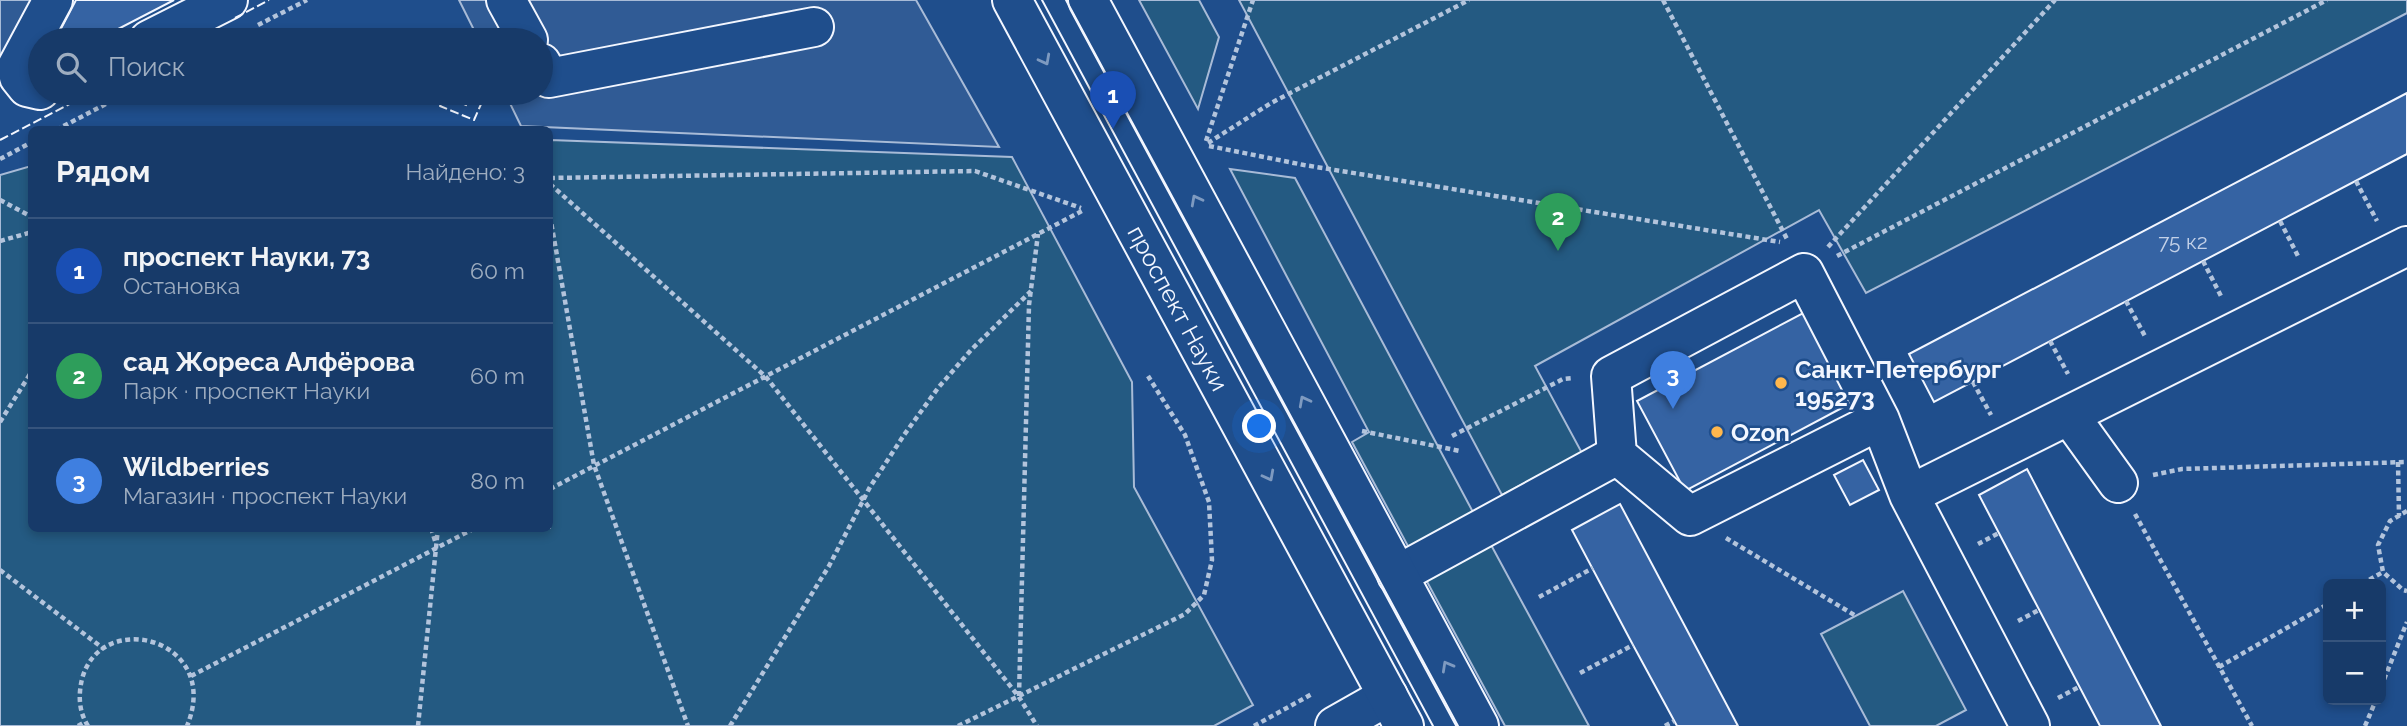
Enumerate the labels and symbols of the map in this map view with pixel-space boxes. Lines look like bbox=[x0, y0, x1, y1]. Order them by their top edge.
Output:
one-way arrow bbox=[1037, 53, 1050, 65]
pin: 1 bbox=[1090, 71, 1136, 129]
pin: 2 bbox=[1535, 193, 1581, 251]
one-way arrow bbox=[1191, 195, 1205, 208]
street label: проспект Науки bbox=[1122, 220, 1235, 396]
house number: 75 к2 bbox=[2158, 229, 2208, 254]
pin: 3 bbox=[1650, 351, 1696, 409]
place label: Санкт-Петербург 195273 bbox=[1795, 355, 2001, 412]
marker: Санкт-Петербург 195273 bbox=[1773, 375, 1789, 391]
one-way arrow bbox=[1299, 396, 1312, 408]
your location bbox=[1242, 409, 1276, 443]
place label: Ozon bbox=[1731, 418, 1790, 447]
marker: Ozon bbox=[1709, 424, 1725, 440]
one-way arrow bbox=[1261, 469, 1274, 481]
one-way arrow bbox=[1441, 661, 1455, 673]

